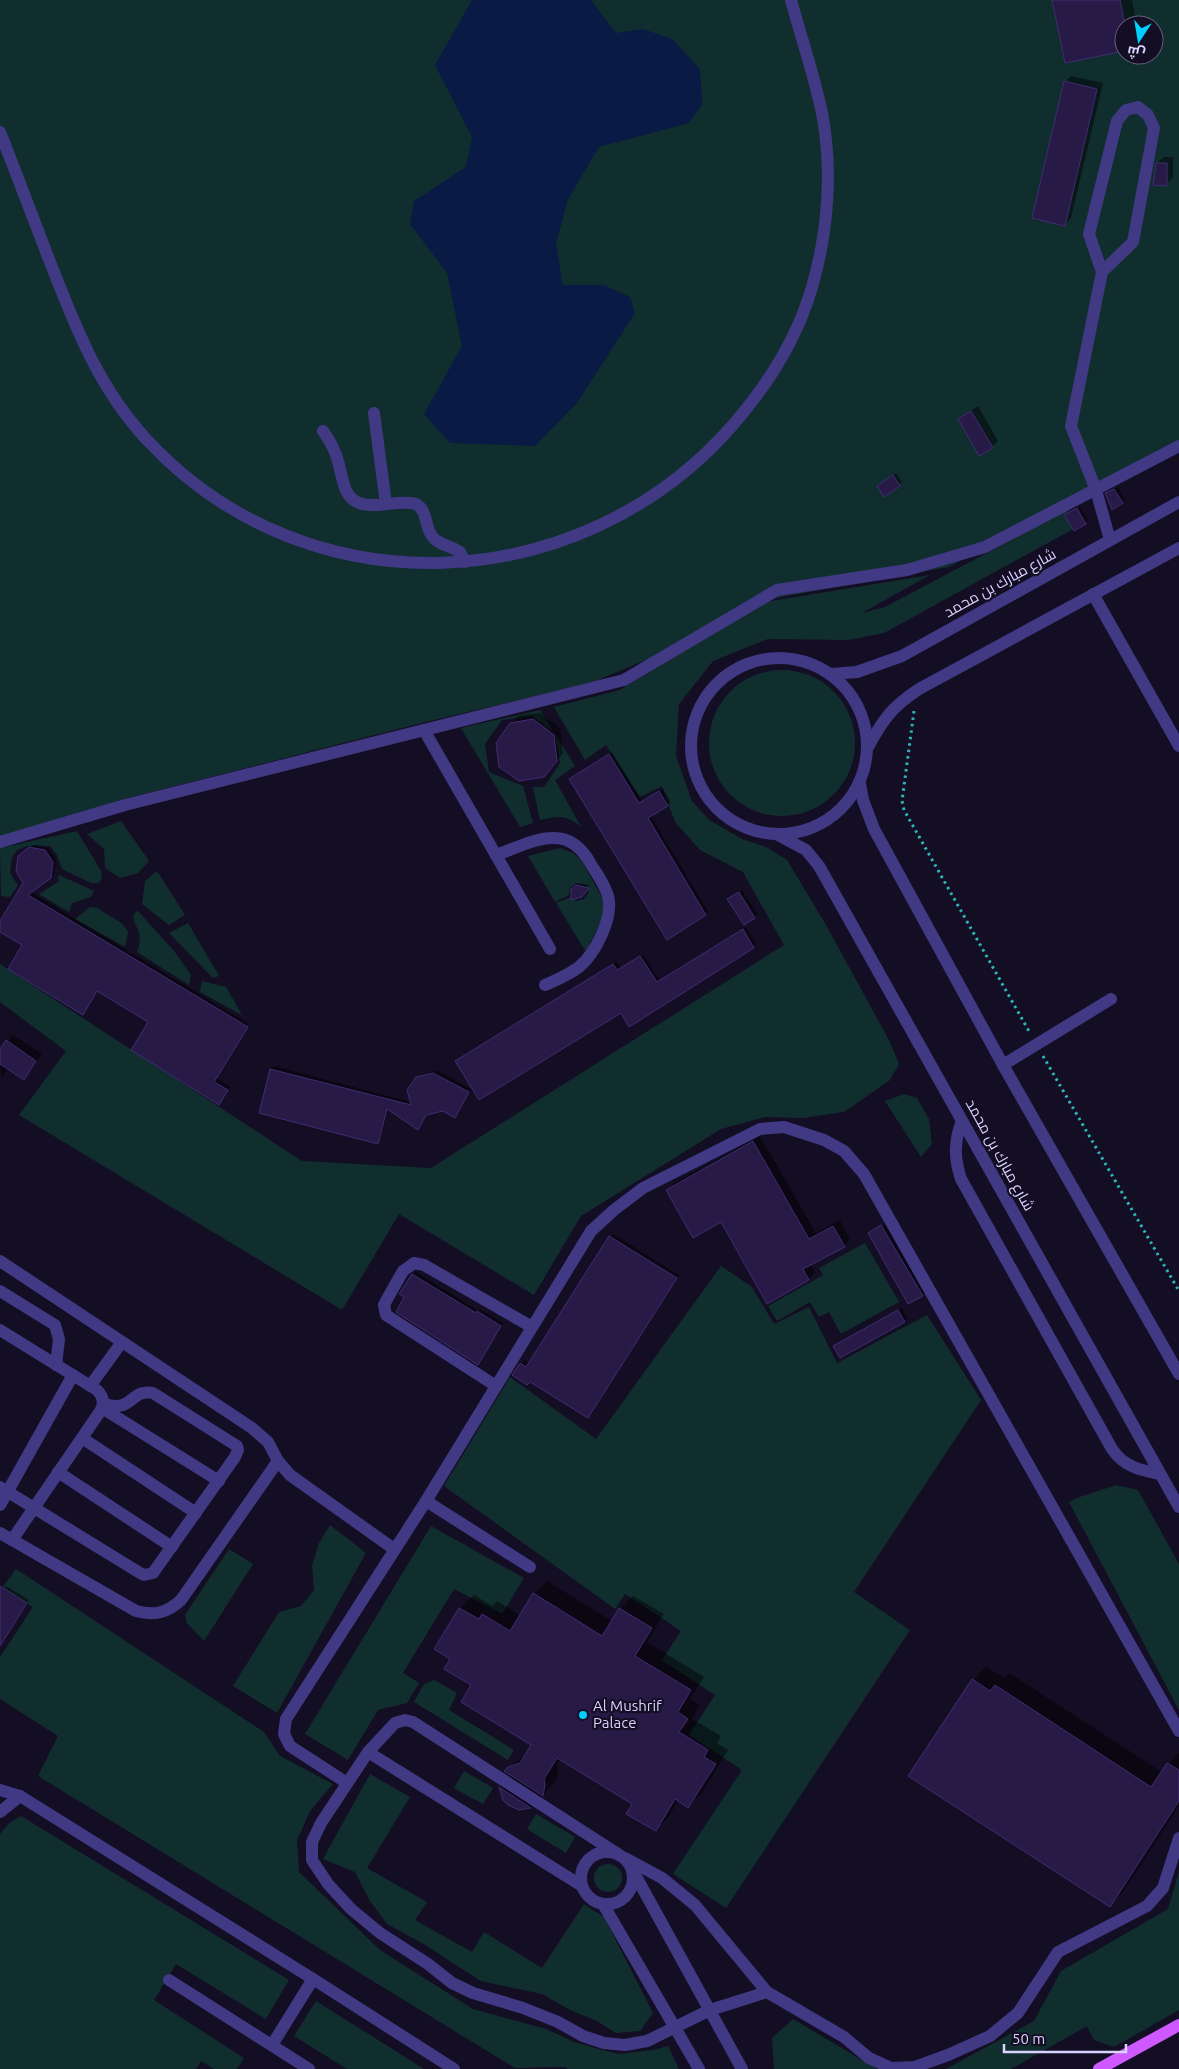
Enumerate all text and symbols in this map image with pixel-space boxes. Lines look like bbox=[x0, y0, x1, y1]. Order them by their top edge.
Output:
north arrow bbox=[1114, 15, 1164, 65]
text: ش bbox=[1126, 42, 1147, 62]
street label: شارع مبارك بن محمد bbox=[941, 545, 1060, 623]
street label: شارع مبارك بن محمد bbox=[960, 1096, 1038, 1215]
place label: Al Mushrif Palace bbox=[593, 1697, 662, 1731]
marker: Al Mushrif Palace bbox=[577, 1709, 589, 1721]
scale bar bbox=[1004, 2022, 1126, 2054]
text: 50 m bbox=[1012, 2030, 1045, 2047]

